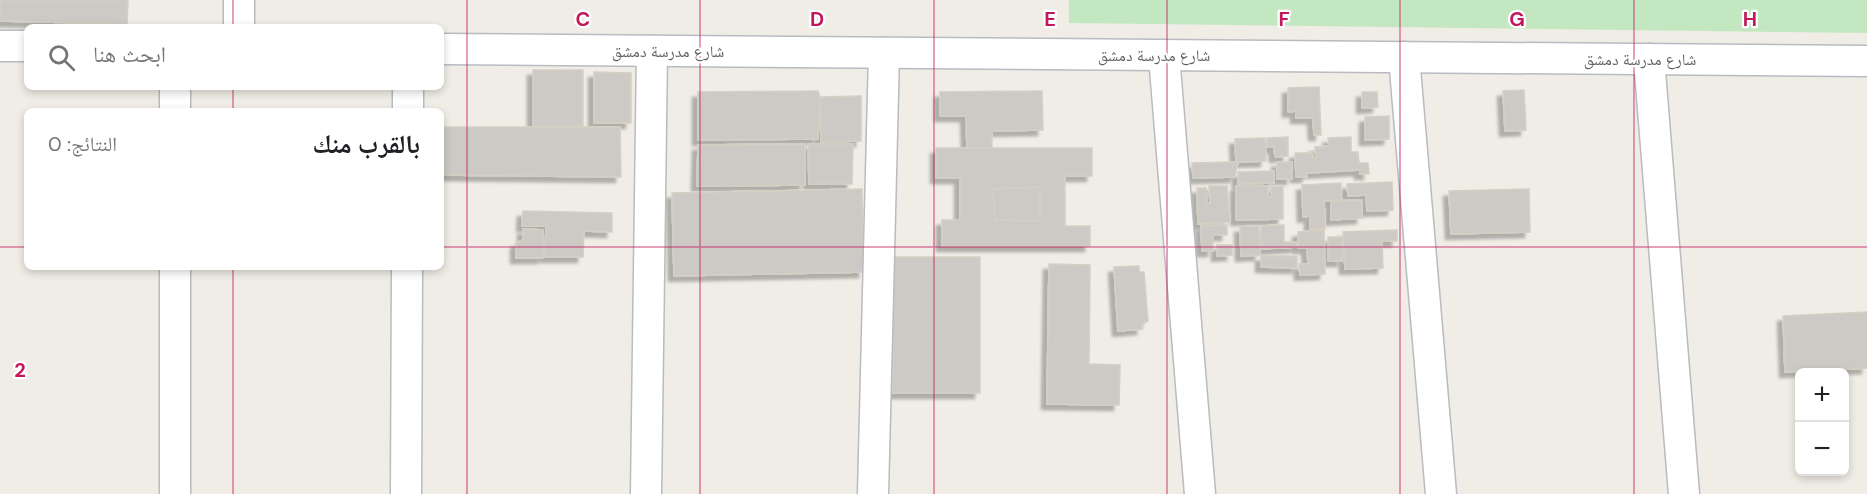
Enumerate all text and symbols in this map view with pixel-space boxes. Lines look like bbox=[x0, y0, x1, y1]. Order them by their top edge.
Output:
text: C bbox=[576, 6, 590, 32]
text: D bbox=[810, 6, 824, 32]
text: E bbox=[1044, 6, 1056, 32]
text: F bbox=[1278, 6, 1290, 32]
text: G bbox=[1509, 6, 1525, 32]
text: H bbox=[1743, 6, 1757, 32]
search box bbox=[24, 24, 444, 90]
text: ابحث هنا bbox=[93, 40, 166, 69]
icon: search bbox=[45, 41, 78, 74]
street label: شارع مدرسة دمشق bbox=[612, 41, 724, 62]
street label: شارع مدرسة دمشق bbox=[1098, 45, 1210, 66]
street label: شارع مدرسة دمشق bbox=[1584, 49, 1696, 70]
text: بالقرب منك bbox=[312, 127, 420, 161]
text: النتائج: 0 bbox=[48, 131, 117, 157]
text: 2 bbox=[14, 357, 26, 383]
map controls bbox=[1795, 368, 1849, 476]
button: + bbox=[1795, 368, 1849, 422]
button: − bbox=[1795, 422, 1849, 476]

